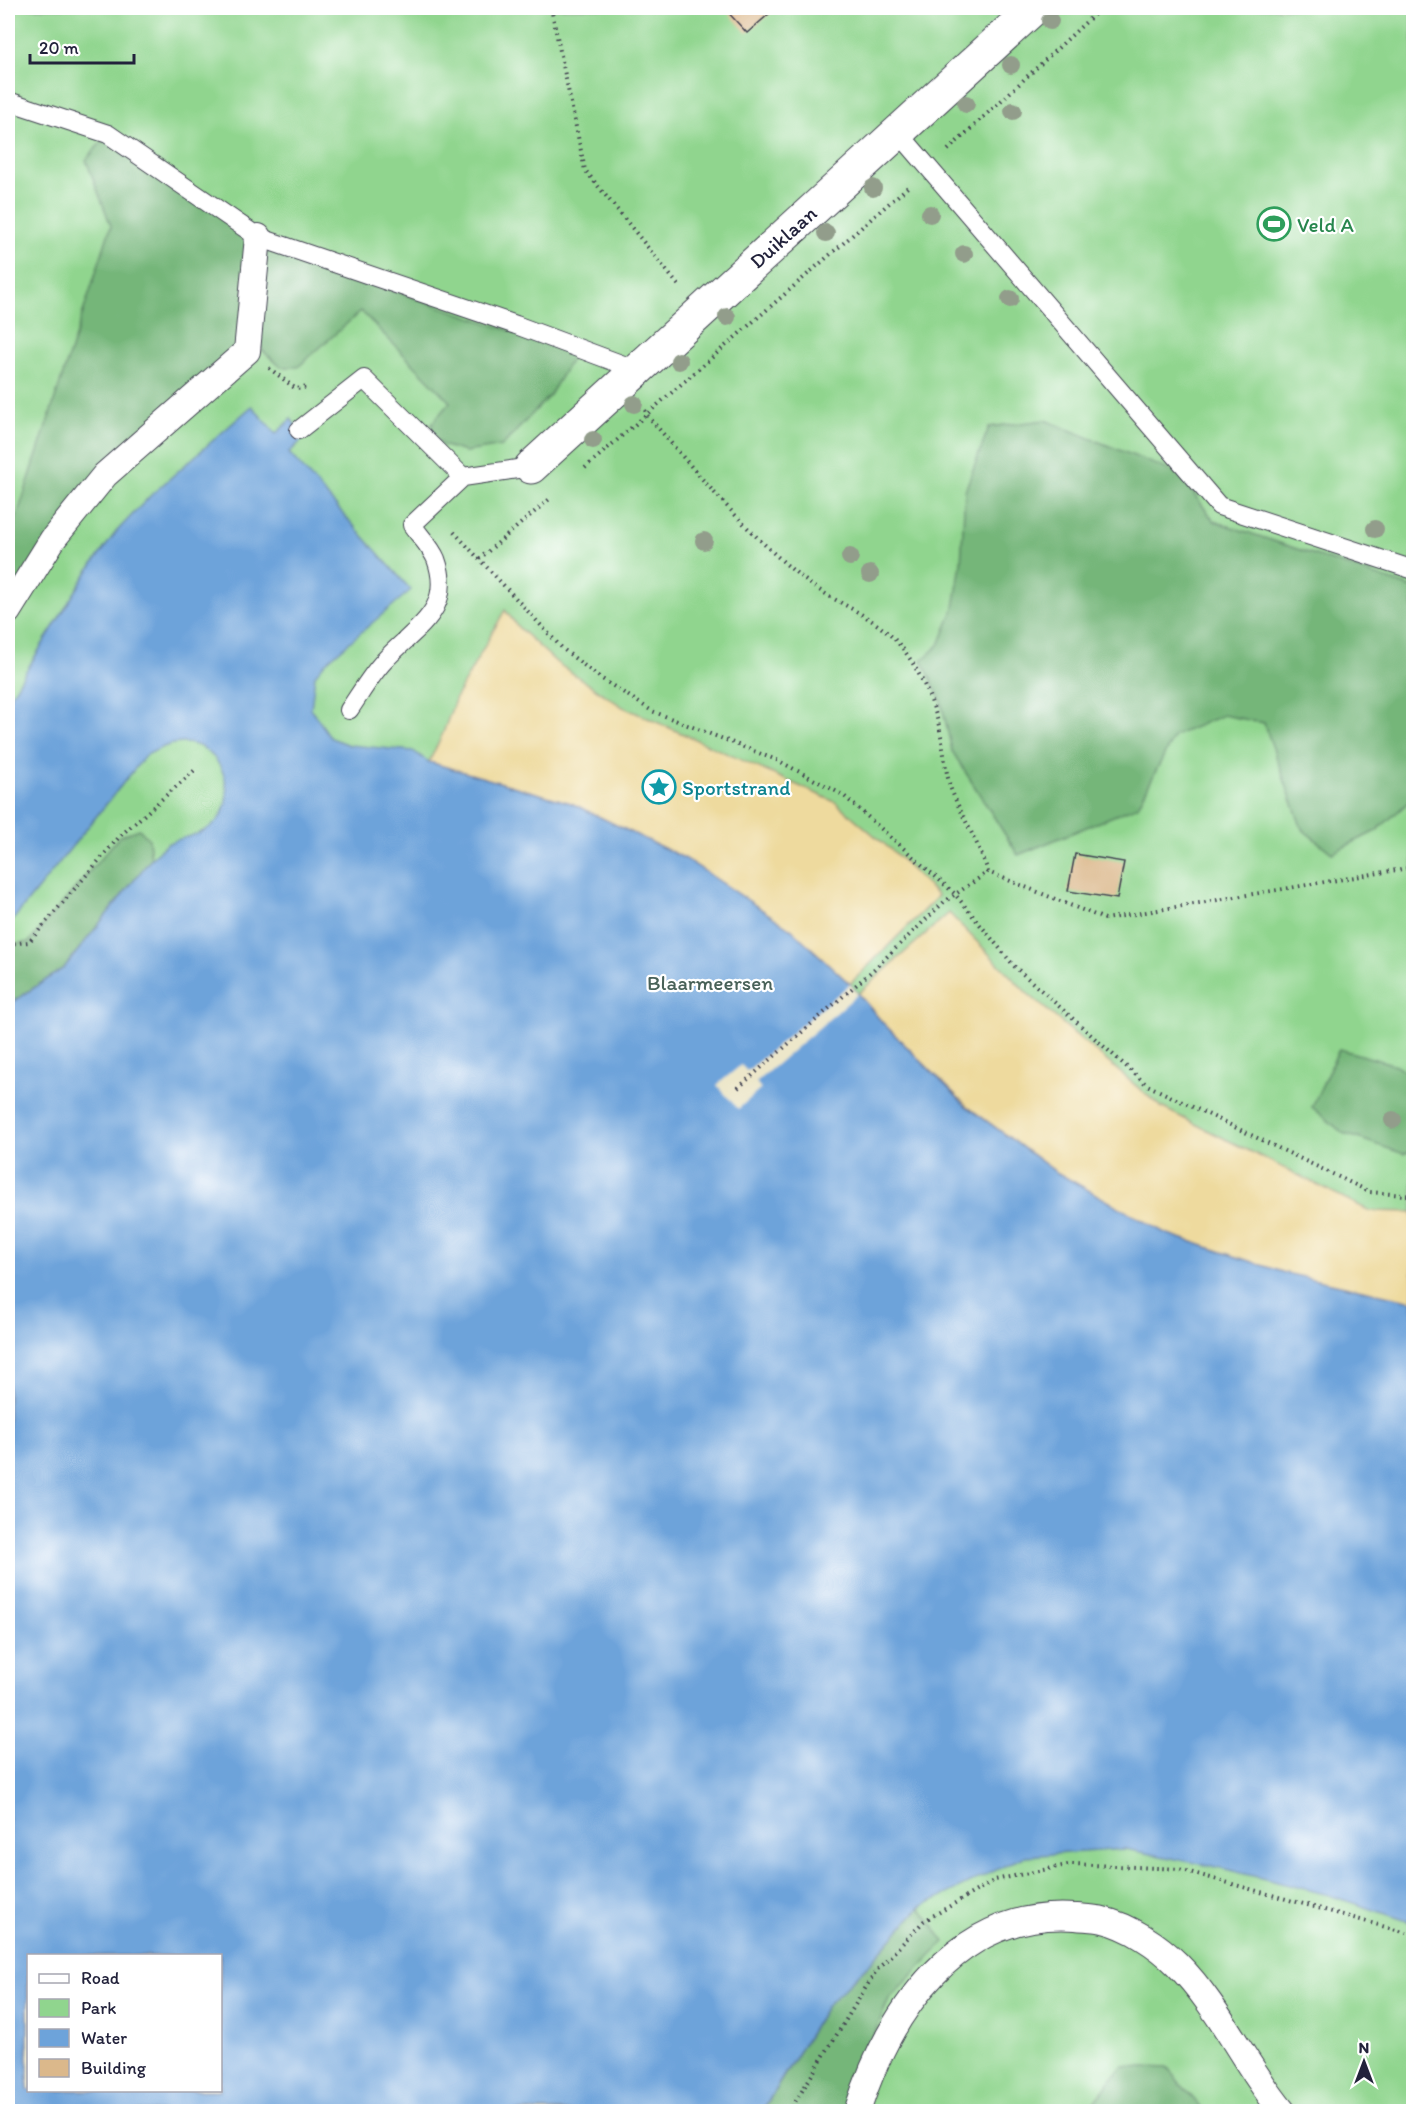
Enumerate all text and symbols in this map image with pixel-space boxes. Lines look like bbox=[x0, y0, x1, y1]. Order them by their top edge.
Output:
scale bar bbox=[30, 27, 134, 65]
text: 20 m bbox=[39, 37, 79, 59]
street label: Duiklaan bbox=[744, 200, 822, 274]
sports icon: Veld A bbox=[1256, 206, 1292, 242]
place label: Veld A bbox=[1297, 212, 1354, 237]
place icon: Sportstrand bbox=[641, 769, 677, 805]
place label: Sportstrand bbox=[682, 775, 790, 800]
park label: Blaarmeersen bbox=[647, 970, 773, 995]
legend bbox=[27, 1954, 222, 2092]
text: Road bbox=[81, 1967, 120, 1989]
text: Park bbox=[81, 1997, 116, 2019]
text: Water bbox=[81, 2027, 127, 2049]
north arrow bbox=[1334, 2032, 1394, 2092]
text: N bbox=[1359, 2038, 1369, 2057]
text: Building bbox=[81, 2057, 147, 2079]

